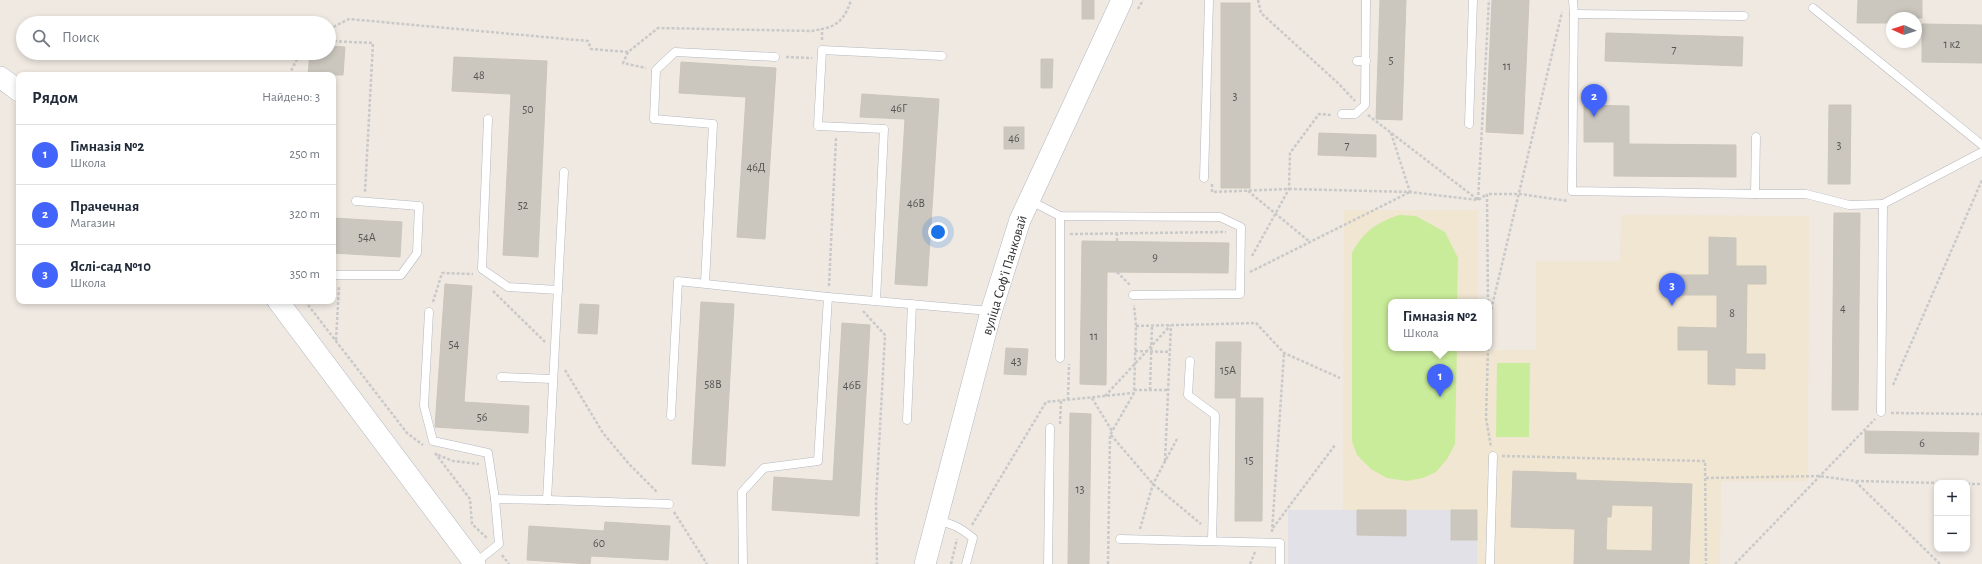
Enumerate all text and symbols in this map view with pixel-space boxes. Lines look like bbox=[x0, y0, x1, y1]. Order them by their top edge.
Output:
north arrow bbox=[1886, 12, 1922, 48]
search box bbox=[16, 16, 336, 60]
icon: search bbox=[30, 27, 52, 49]
text: Поиск bbox=[62, 30, 100, 45]
house number: 1 к2 bbox=[1943, 38, 1961, 50]
house number: 7 bbox=[1671, 43, 1677, 55]
house number: 5 bbox=[1388, 54, 1394, 66]
house number: 11 bbox=[1503, 60, 1511, 72]
house number: 48 bbox=[473, 69, 485, 81]
pin: 2 bbox=[1581, 84, 1607, 117]
text: Рядом bbox=[32, 89, 78, 106]
house number: 3 bbox=[1233, 90, 1238, 102]
text: Найдено: 3 bbox=[262, 91, 320, 104]
house number: 46Г bbox=[891, 102, 908, 114]
house number: 50 bbox=[522, 103, 534, 115]
house number: 46 bbox=[1008, 132, 1020, 144]
text: Гімназія №2 bbox=[70, 139, 144, 154]
house number: 7 bbox=[1344, 139, 1350, 151]
house number: 3 bbox=[1837, 139, 1842, 151]
text: 1 bbox=[43, 148, 47, 161]
text: 250 m bbox=[289, 148, 320, 161]
text: Школа bbox=[70, 157, 106, 170]
house number: 46Д bbox=[746, 161, 766, 173]
house number: 46В bbox=[907, 197, 925, 209]
text: Прачечная bbox=[70, 199, 139, 214]
house number: 52 bbox=[518, 199, 529, 211]
text: 2 bbox=[42, 208, 48, 221]
text: 320 m bbox=[289, 208, 320, 221]
street label: вуліца Софʼі Панковай bbox=[980, 214, 1030, 337]
text: Магазин bbox=[70, 217, 116, 230]
your location bbox=[928, 222, 948, 242]
house number: 54А bbox=[358, 231, 376, 243]
house number: 9 bbox=[1152, 251, 1158, 263]
text: Яслі-сад №10 bbox=[70, 259, 151, 274]
text: 3 bbox=[42, 268, 48, 281]
text: 350 m bbox=[290, 268, 320, 281]
pin: 3 bbox=[1659, 273, 1685, 306]
text: Школа bbox=[70, 277, 106, 290]
popup bbox=[1388, 299, 1492, 351]
house number: 4 bbox=[1840, 302, 1846, 314]
house number: 8 bbox=[1729, 307, 1735, 319]
text: Гімназія №2 bbox=[1403, 309, 1477, 324]
text: Школа bbox=[1403, 327, 1439, 340]
house number: 11 bbox=[1090, 330, 1098, 342]
house number: 54 bbox=[449, 338, 460, 350]
house number: 43 bbox=[1011, 355, 1021, 367]
house number: 15А bbox=[1220, 364, 1236, 376]
pin: 1 bbox=[1427, 364, 1453, 397]
house number: 58В bbox=[704, 378, 722, 390]
house number: 46Б bbox=[843, 379, 861, 391]
house number: 56 bbox=[477, 411, 488, 423]
house number: 6 bbox=[1919, 437, 1925, 449]
house number: 15 bbox=[1244, 454, 1254, 466]
map controls bbox=[1934, 480, 1970, 552]
button: + bbox=[1934, 480, 1970, 516]
house number: 13 bbox=[1075, 483, 1085, 495]
button: − bbox=[1934, 516, 1970, 552]
house number: 60 bbox=[593, 537, 605, 549]

